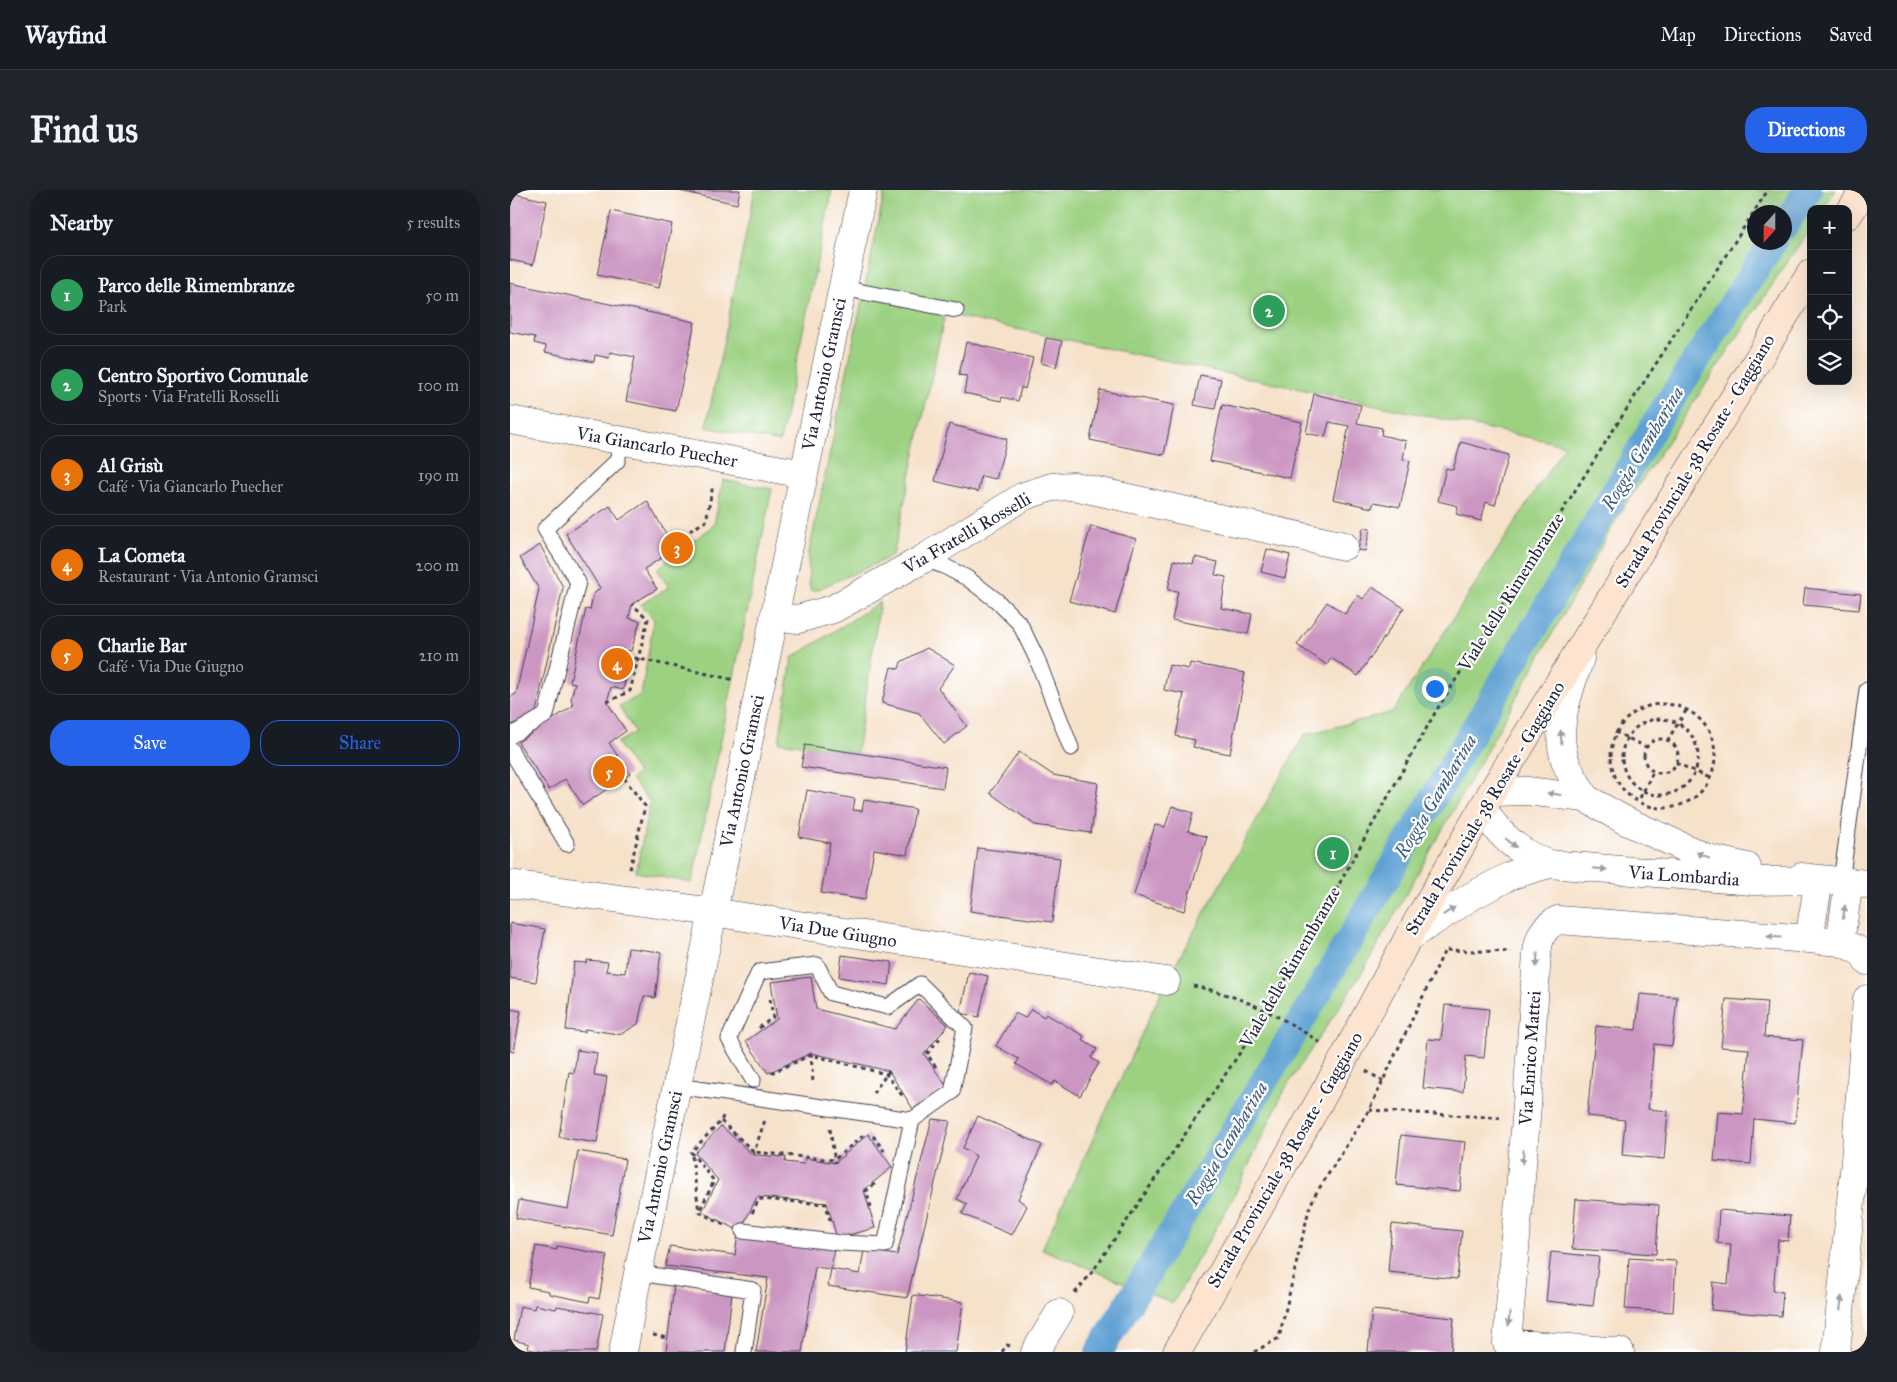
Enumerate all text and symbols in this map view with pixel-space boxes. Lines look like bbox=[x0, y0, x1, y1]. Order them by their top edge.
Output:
text: Wayfind bbox=[25, 20, 107, 50]
text: Map bbox=[1660, 24, 1696, 46]
text: Directions bbox=[1724, 24, 1801, 46]
text: Saved bbox=[1829, 24, 1872, 46]
button: Directions bbox=[1745, 107, 1867, 153]
text: Find us bbox=[30, 109, 138, 152]
north arrow bbox=[1747, 205, 1792, 250]
map controls bbox=[1807, 205, 1852, 385]
button: + bbox=[1807, 205, 1852, 250]
text: Nearby bbox=[50, 210, 113, 236]
text: 5 results bbox=[406, 213, 460, 232]
button: − bbox=[1807, 250, 1852, 295]
text: Parco delle Rimembranze bbox=[98, 274, 295, 297]
text: 1 bbox=[64, 286, 70, 305]
text: 50 m bbox=[425, 286, 459, 305]
pin: 2 bbox=[1253, 292, 1285, 330]
button: locate bbox=[1807, 295, 1852, 340]
street label: Via Antonio Gramsci bbox=[797, 296, 851, 453]
text: Park bbox=[98, 297, 127, 316]
street label: Strada Provinciale 38 Rosate - Gaggiano bbox=[1610, 330, 1780, 592]
button: layers bbox=[1807, 340, 1852, 385]
text: Centro Sportivo Comunale bbox=[98, 364, 308, 387]
text: 2 bbox=[63, 376, 71, 395]
text: 100 m bbox=[417, 376, 459, 395]
water label: Roggia Gambarina bbox=[1596, 382, 1688, 515]
text: Sports · Via Fratelli Rosselli bbox=[98, 387, 279, 406]
street label: Via Giancarlo Puecher bbox=[574, 422, 740, 472]
text: Al Grisù bbox=[98, 454, 163, 477]
text: 3 bbox=[64, 466, 70, 485]
text: 190 m bbox=[418, 466, 459, 485]
text: Café · Via Giancarlo Puecher bbox=[98, 477, 283, 496]
street label: Via Fratelli Rosselli bbox=[898, 487, 1035, 579]
street label: Viale delle Rimembranze bbox=[1453, 509, 1569, 676]
pin: 3 bbox=[661, 529, 693, 567]
text: La Cometa bbox=[98, 544, 185, 567]
text: 4 bbox=[63, 556, 71, 575]
text: 200 m bbox=[416, 556, 459, 575]
text: Restaurant · Via Antonio Gramsci bbox=[98, 567, 318, 586]
text: Charlie Bar bbox=[98, 634, 187, 657]
pin: 4 bbox=[601, 645, 633, 683]
text: 5 bbox=[63, 646, 71, 665]
text: 210 m bbox=[419, 646, 459, 665]
text: Café · Via Due Giugno bbox=[98, 657, 244, 676]
your location bbox=[1422, 676, 1448, 702]
street label: Strada Provinciale 38 Rosate - Gaggiano bbox=[1400, 677, 1570, 939]
street label: Via Antonio Gramsci bbox=[715, 693, 769, 850]
button: Save bbox=[50, 720, 250, 766]
button: Share bbox=[260, 720, 460, 766]
one-way arrow bbox=[1557, 729, 1565, 745]
water label: Roggia Gambarina bbox=[1389, 730, 1481, 863]
pin: 5 bbox=[593, 753, 625, 791]
one-way arrow bbox=[1546, 790, 1562, 798]
pin: 1 bbox=[1317, 834, 1349, 872]
one-way arrow bbox=[1504, 838, 1517, 849]
one-way arrow bbox=[1695, 851, 1710, 859]
street label: Via Lombardia bbox=[1627, 861, 1741, 891]
one-way arrow bbox=[1592, 865, 1608, 873]
street label: Viale delle Rimembranze bbox=[1234, 882, 1345, 1052]
one-way arrow bbox=[1841, 904, 1849, 920]
one-way arrow bbox=[1442, 906, 1456, 916]
street label: Via Due Giugno bbox=[776, 912, 899, 953]
one-way arrow bbox=[1765, 932, 1781, 940]
one-way arrow bbox=[1533, 952, 1541, 968]
street label: Via Enrico Mattei bbox=[1514, 990, 1546, 1127]
street label: Strada Provinciale 38 Rosate - Gaggiano bbox=[1203, 1028, 1368, 1292]
water label: Roggia Gambarina bbox=[1180, 1077, 1272, 1210]
street label: Via Antonio Gramsci bbox=[633, 1089, 687, 1246]
one-way arrow bbox=[1518, 1149, 1526, 1165]
one-way arrow bbox=[1837, 1295, 1845, 1311]
one-way arrow bbox=[1504, 1311, 1512, 1327]

